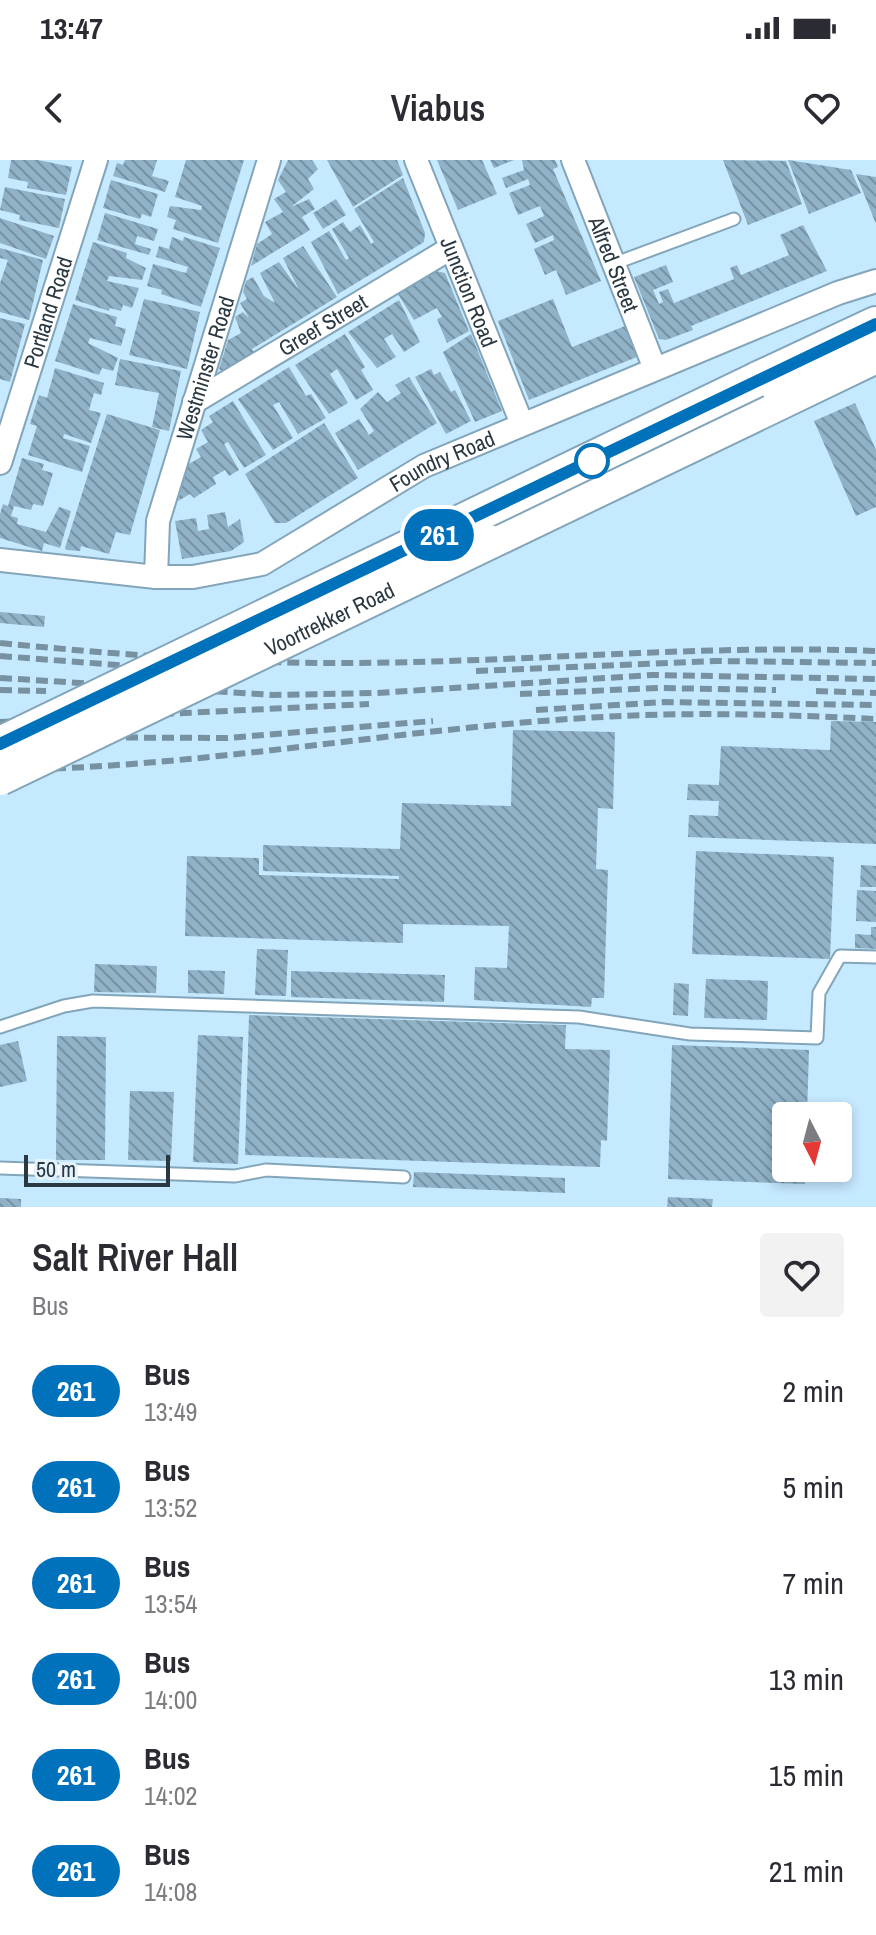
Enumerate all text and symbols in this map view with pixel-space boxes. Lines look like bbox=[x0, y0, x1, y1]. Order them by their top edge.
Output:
text: 13:47 bbox=[40, 8, 103, 48]
text: Viabus bbox=[391, 84, 485, 132]
icon: back bbox=[32, 86, 76, 130]
icon: heart bbox=[800, 86, 844, 130]
street label: Alfred Street bbox=[581, 211, 646, 316]
street label: Junction Road bbox=[433, 232, 505, 351]
street label: Portland Road bbox=[16, 253, 79, 372]
street label: Greef Street bbox=[273, 287, 373, 363]
street label: Westminster Road bbox=[169, 292, 241, 444]
street label: Foundry Road bbox=[383, 423, 499, 499]
unlabelled marker bbox=[575, 444, 609, 478]
line badge: 261 bbox=[393, 509, 485, 561]
text: 261 bbox=[420, 516, 458, 554]
street label: Voortrekker Road bbox=[260, 575, 399, 663]
north arrow bbox=[772, 1102, 852, 1182]
map controls bbox=[772, 1102, 852, 1182]
scale bar bbox=[24, 1151, 170, 1187]
text: 50 m bbox=[36, 1154, 76, 1184]
text: Salt River Hall bbox=[32, 1232, 238, 1283]
button: heart bbox=[760, 1233, 844, 1317]
text: Bus bbox=[32, 1288, 69, 1323]
text: Bus bbox=[144, 1354, 190, 1394]
text: 2 min bbox=[782, 1371, 844, 1411]
text: 261 bbox=[57, 1372, 95, 1410]
text: 13:49 bbox=[144, 1394, 197, 1429]
text: Bus bbox=[144, 1450, 190, 1490]
text: 5 min bbox=[782, 1467, 844, 1507]
text: 261 bbox=[57, 1468, 95, 1506]
text: 13:52 bbox=[144, 1490, 197, 1525]
text: Bus bbox=[144, 1546, 190, 1586]
text: 7 min bbox=[782, 1563, 844, 1603]
text: 261 bbox=[57, 1564, 95, 1602]
text: 13:54 bbox=[144, 1586, 197, 1621]
text: Bus bbox=[144, 1642, 190, 1682]
text: 13 min bbox=[769, 1659, 844, 1699]
text: 261 bbox=[57, 1660, 95, 1698]
text: 14:00 bbox=[144, 1682, 197, 1717]
text: Bus bbox=[144, 1738, 190, 1778]
text: 15 min bbox=[769, 1755, 844, 1795]
text: 261 bbox=[57, 1756, 95, 1794]
text: 14:02 bbox=[144, 1778, 197, 1813]
text: Bus bbox=[144, 1834, 190, 1874]
text: 21 min bbox=[769, 1851, 844, 1891]
text: 261 bbox=[57, 1852, 95, 1890]
text: 14:08 bbox=[144, 1874, 197, 1909]

